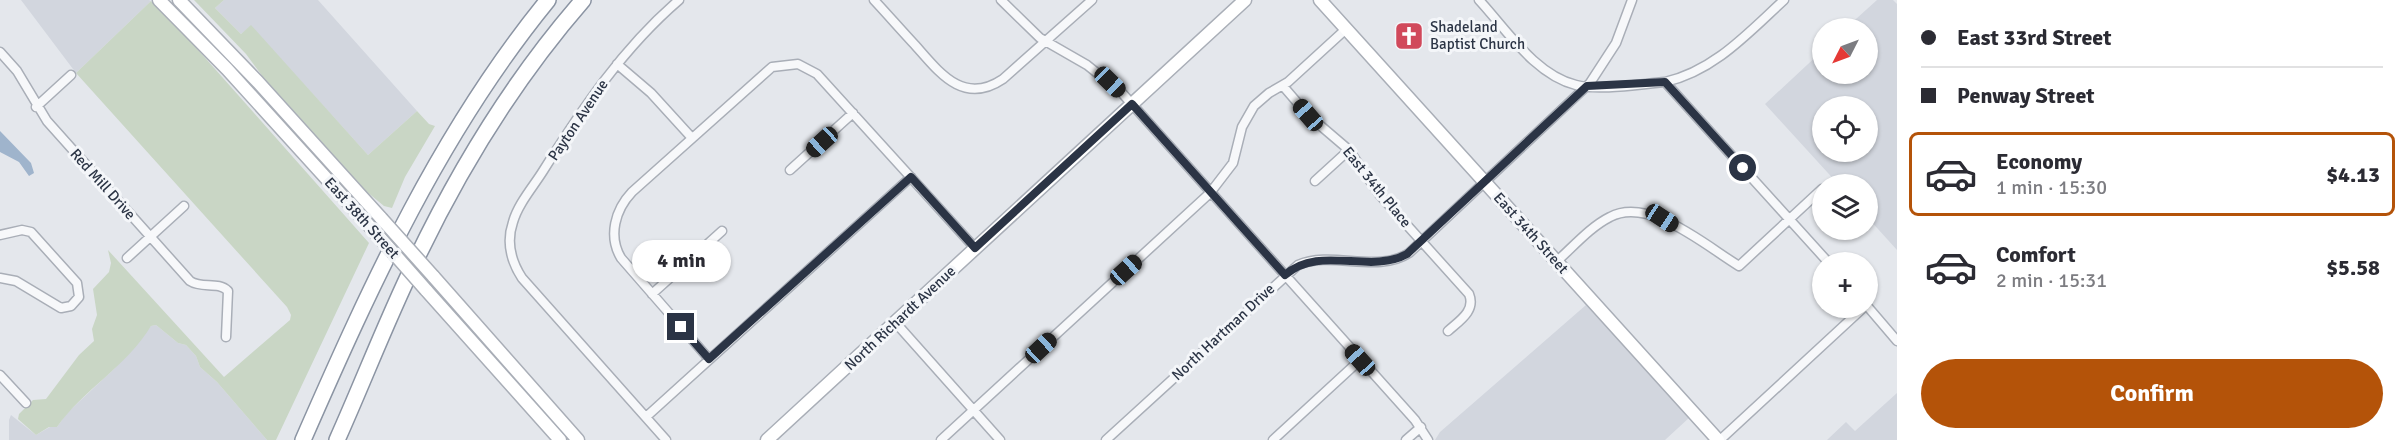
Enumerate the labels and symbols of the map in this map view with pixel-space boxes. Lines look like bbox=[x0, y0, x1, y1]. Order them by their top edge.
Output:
place label: Shadeland Baptist Church bbox=[1430, 18, 1525, 53]
north arrow bbox=[1812, 18, 1878, 84]
church icon: Shadeland Baptist Church bbox=[1393, 20, 1425, 52]
car bbox=[1091, 63, 1129, 101]
street label: Payton Avenue bbox=[544, 76, 612, 164]
car bbox=[1289, 96, 1327, 134]
car bbox=[803, 123, 841, 161]
street label: East 34th Place bbox=[1339, 143, 1415, 231]
street label: Red Mill Drive bbox=[66, 145, 140, 223]
route start bbox=[1729, 154, 1756, 181]
street label: East 38th Street bbox=[321, 174, 403, 262]
street label: East 34th Street bbox=[1490, 189, 1572, 277]
car bbox=[1642, 201, 1682, 235]
callout: 4 min bbox=[632, 240, 730, 282]
car bbox=[1107, 251, 1145, 289]
street label: North Richardt Avenue bbox=[841, 262, 959, 374]
street label: North Hartman Drive bbox=[1168, 280, 1278, 384]
route end bbox=[667, 313, 694, 340]
car bbox=[1022, 329, 1060, 367]
car bbox=[1341, 341, 1379, 379]

